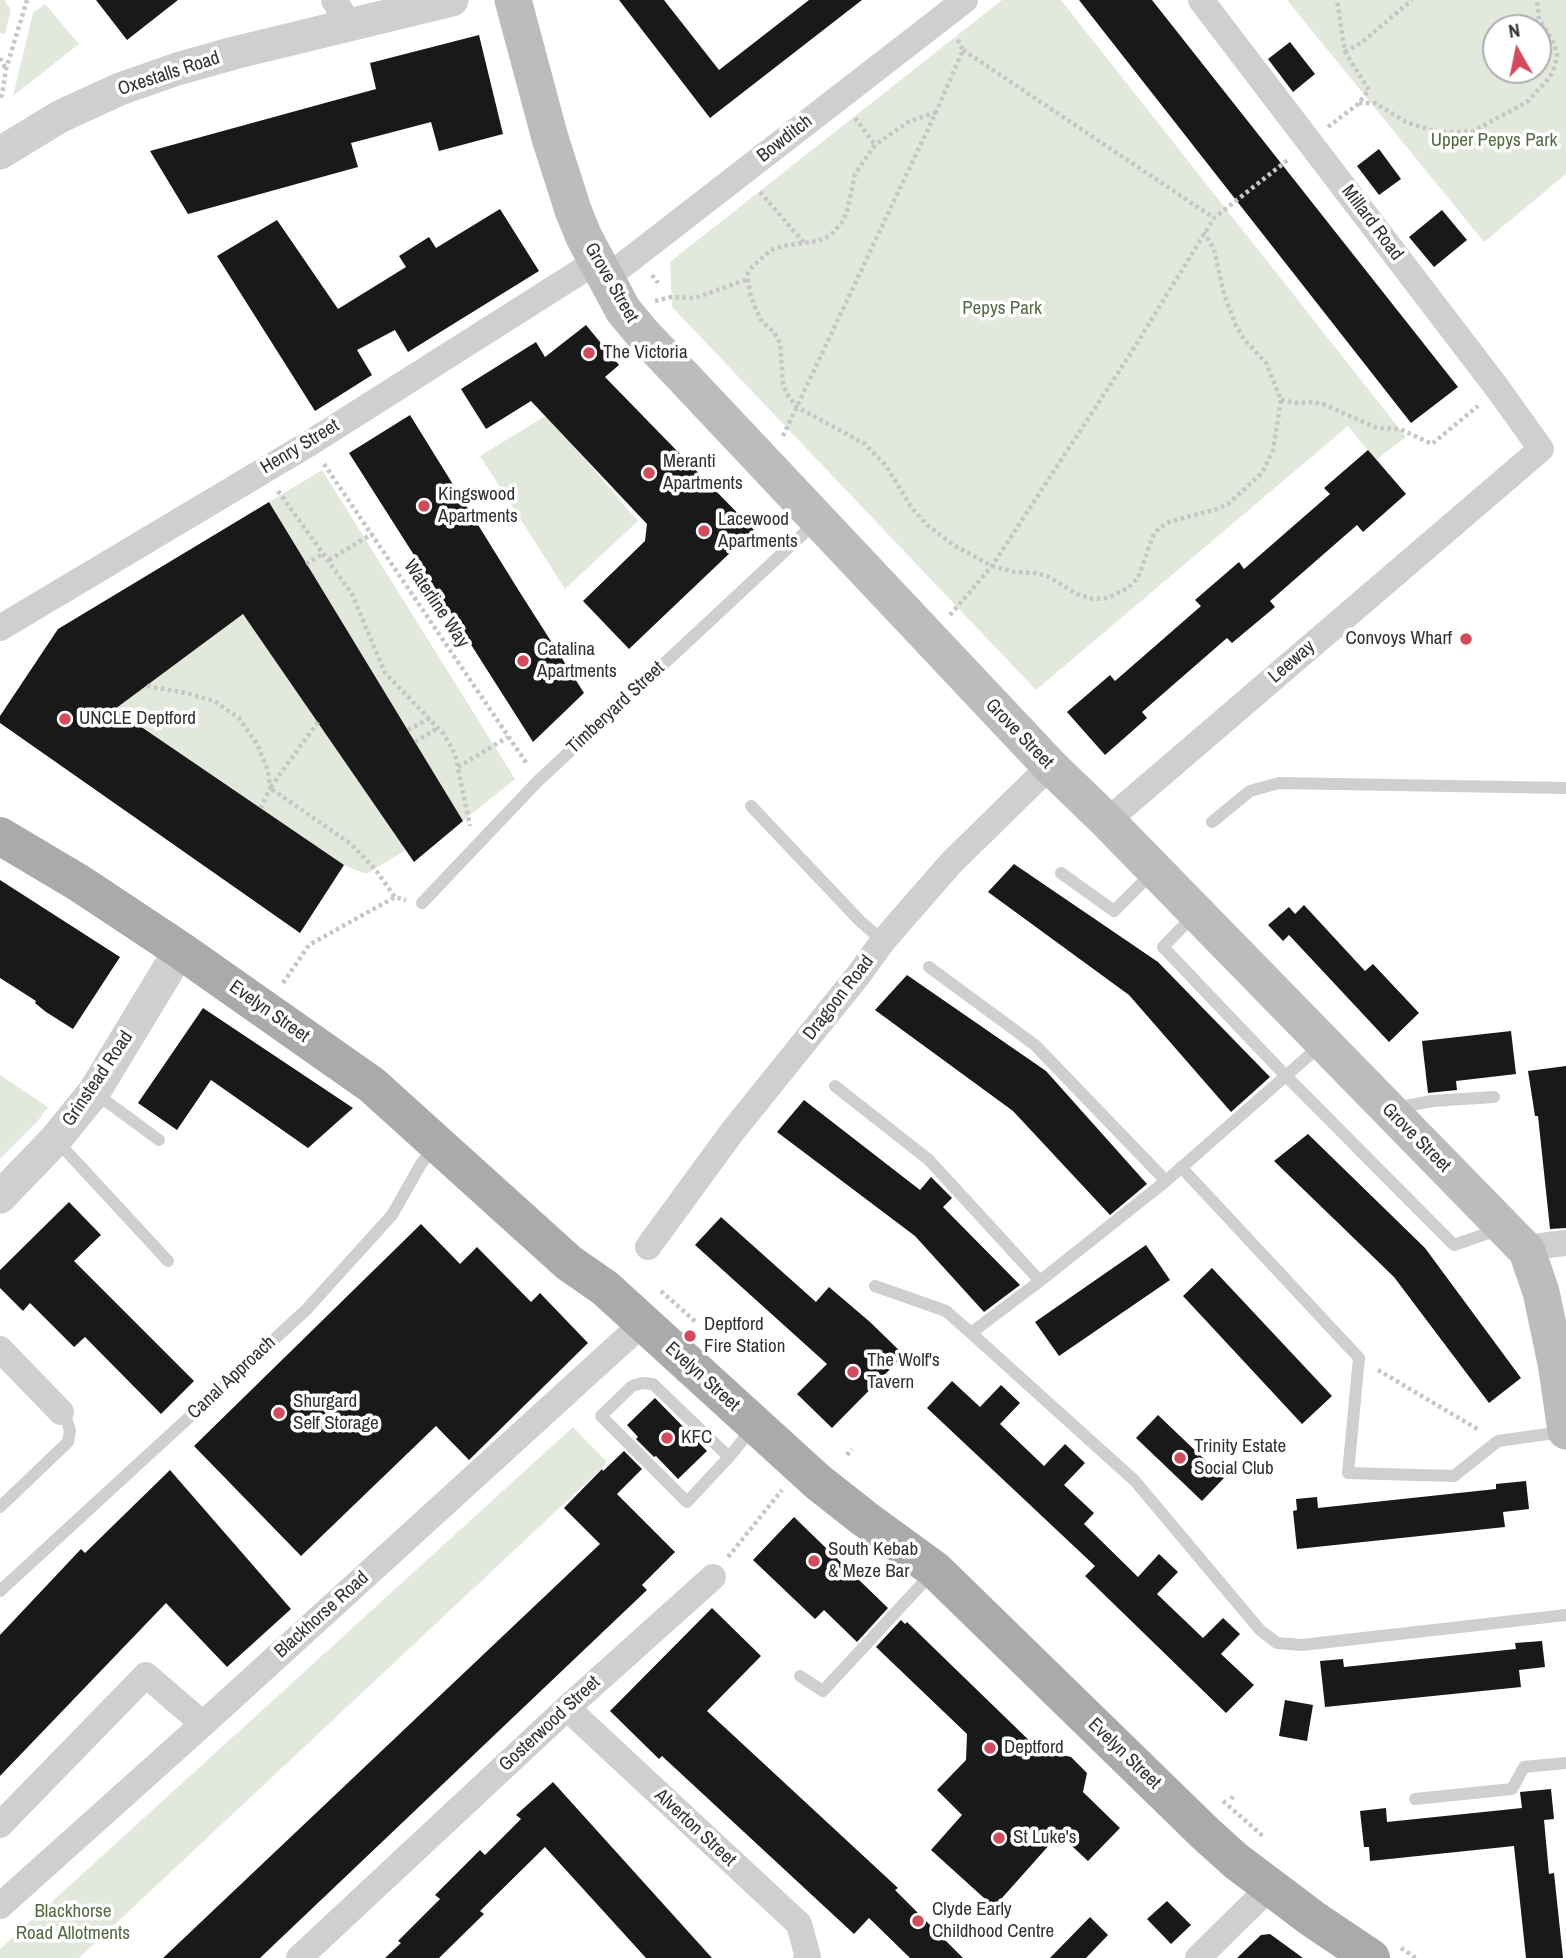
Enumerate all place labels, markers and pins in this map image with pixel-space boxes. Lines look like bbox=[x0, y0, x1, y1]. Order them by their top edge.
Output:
place label: The Victoria bbox=[603, 342, 688, 364]
marker: The Victoria bbox=[581, 345, 597, 361]
place label: Meranti Apartments bbox=[663, 451, 743, 495]
marker: Meranti Apartments bbox=[641, 465, 657, 481]
place label: Kingswood Apartments bbox=[438, 484, 518, 528]
marker: Kingswood Apartments bbox=[416, 498, 432, 514]
place label: Lacewood Apartments bbox=[718, 509, 798, 553]
marker: Lacewood Apartments bbox=[696, 523, 712, 539]
place label: Convoys Wharf bbox=[1346, 628, 1452, 650]
marker: Convoys Wharf bbox=[1458, 631, 1474, 647]
place label: Catalina Apartments bbox=[537, 639, 617, 683]
marker: Catalina Apartments bbox=[515, 653, 531, 669]
place label: UNCLE Deptford bbox=[79, 708, 196, 730]
marker: UNCLE Deptford bbox=[57, 711, 73, 727]
place label: Deptford Fire Station bbox=[704, 1314, 785, 1358]
marker: Deptford Fire Station bbox=[682, 1328, 698, 1344]
place label: The Wolf's Tavern bbox=[867, 1350, 940, 1394]
marker: The Wolf's Tavern bbox=[845, 1364, 861, 1380]
place label: Shurgard Self Storage bbox=[293, 1391, 379, 1435]
marker: Shurgard Self Storage bbox=[271, 1405, 287, 1421]
place label: KFC bbox=[681, 1427, 712, 1449]
marker: KFC bbox=[659, 1430, 675, 1446]
place label: Trinity Estate Social Club bbox=[1194, 1436, 1286, 1480]
marker: Trinity Estate Social Club bbox=[1172, 1450, 1188, 1466]
place label: South Kebab & Meze Bar bbox=[828, 1539, 918, 1583]
marker: South Kebab & Meze Bar bbox=[806, 1553, 822, 1569]
place label: Deptford bbox=[1004, 1737, 1064, 1759]
marker: Deptford bbox=[982, 1740, 998, 1756]
place label: St Luke's bbox=[1013, 1827, 1077, 1849]
marker: St Luke's bbox=[991, 1830, 1007, 1846]
place label: Clyde Early Childhood Centre bbox=[932, 1899, 1054, 1943]
marker: Clyde Early Childhood Centre bbox=[910, 1913, 926, 1929]

